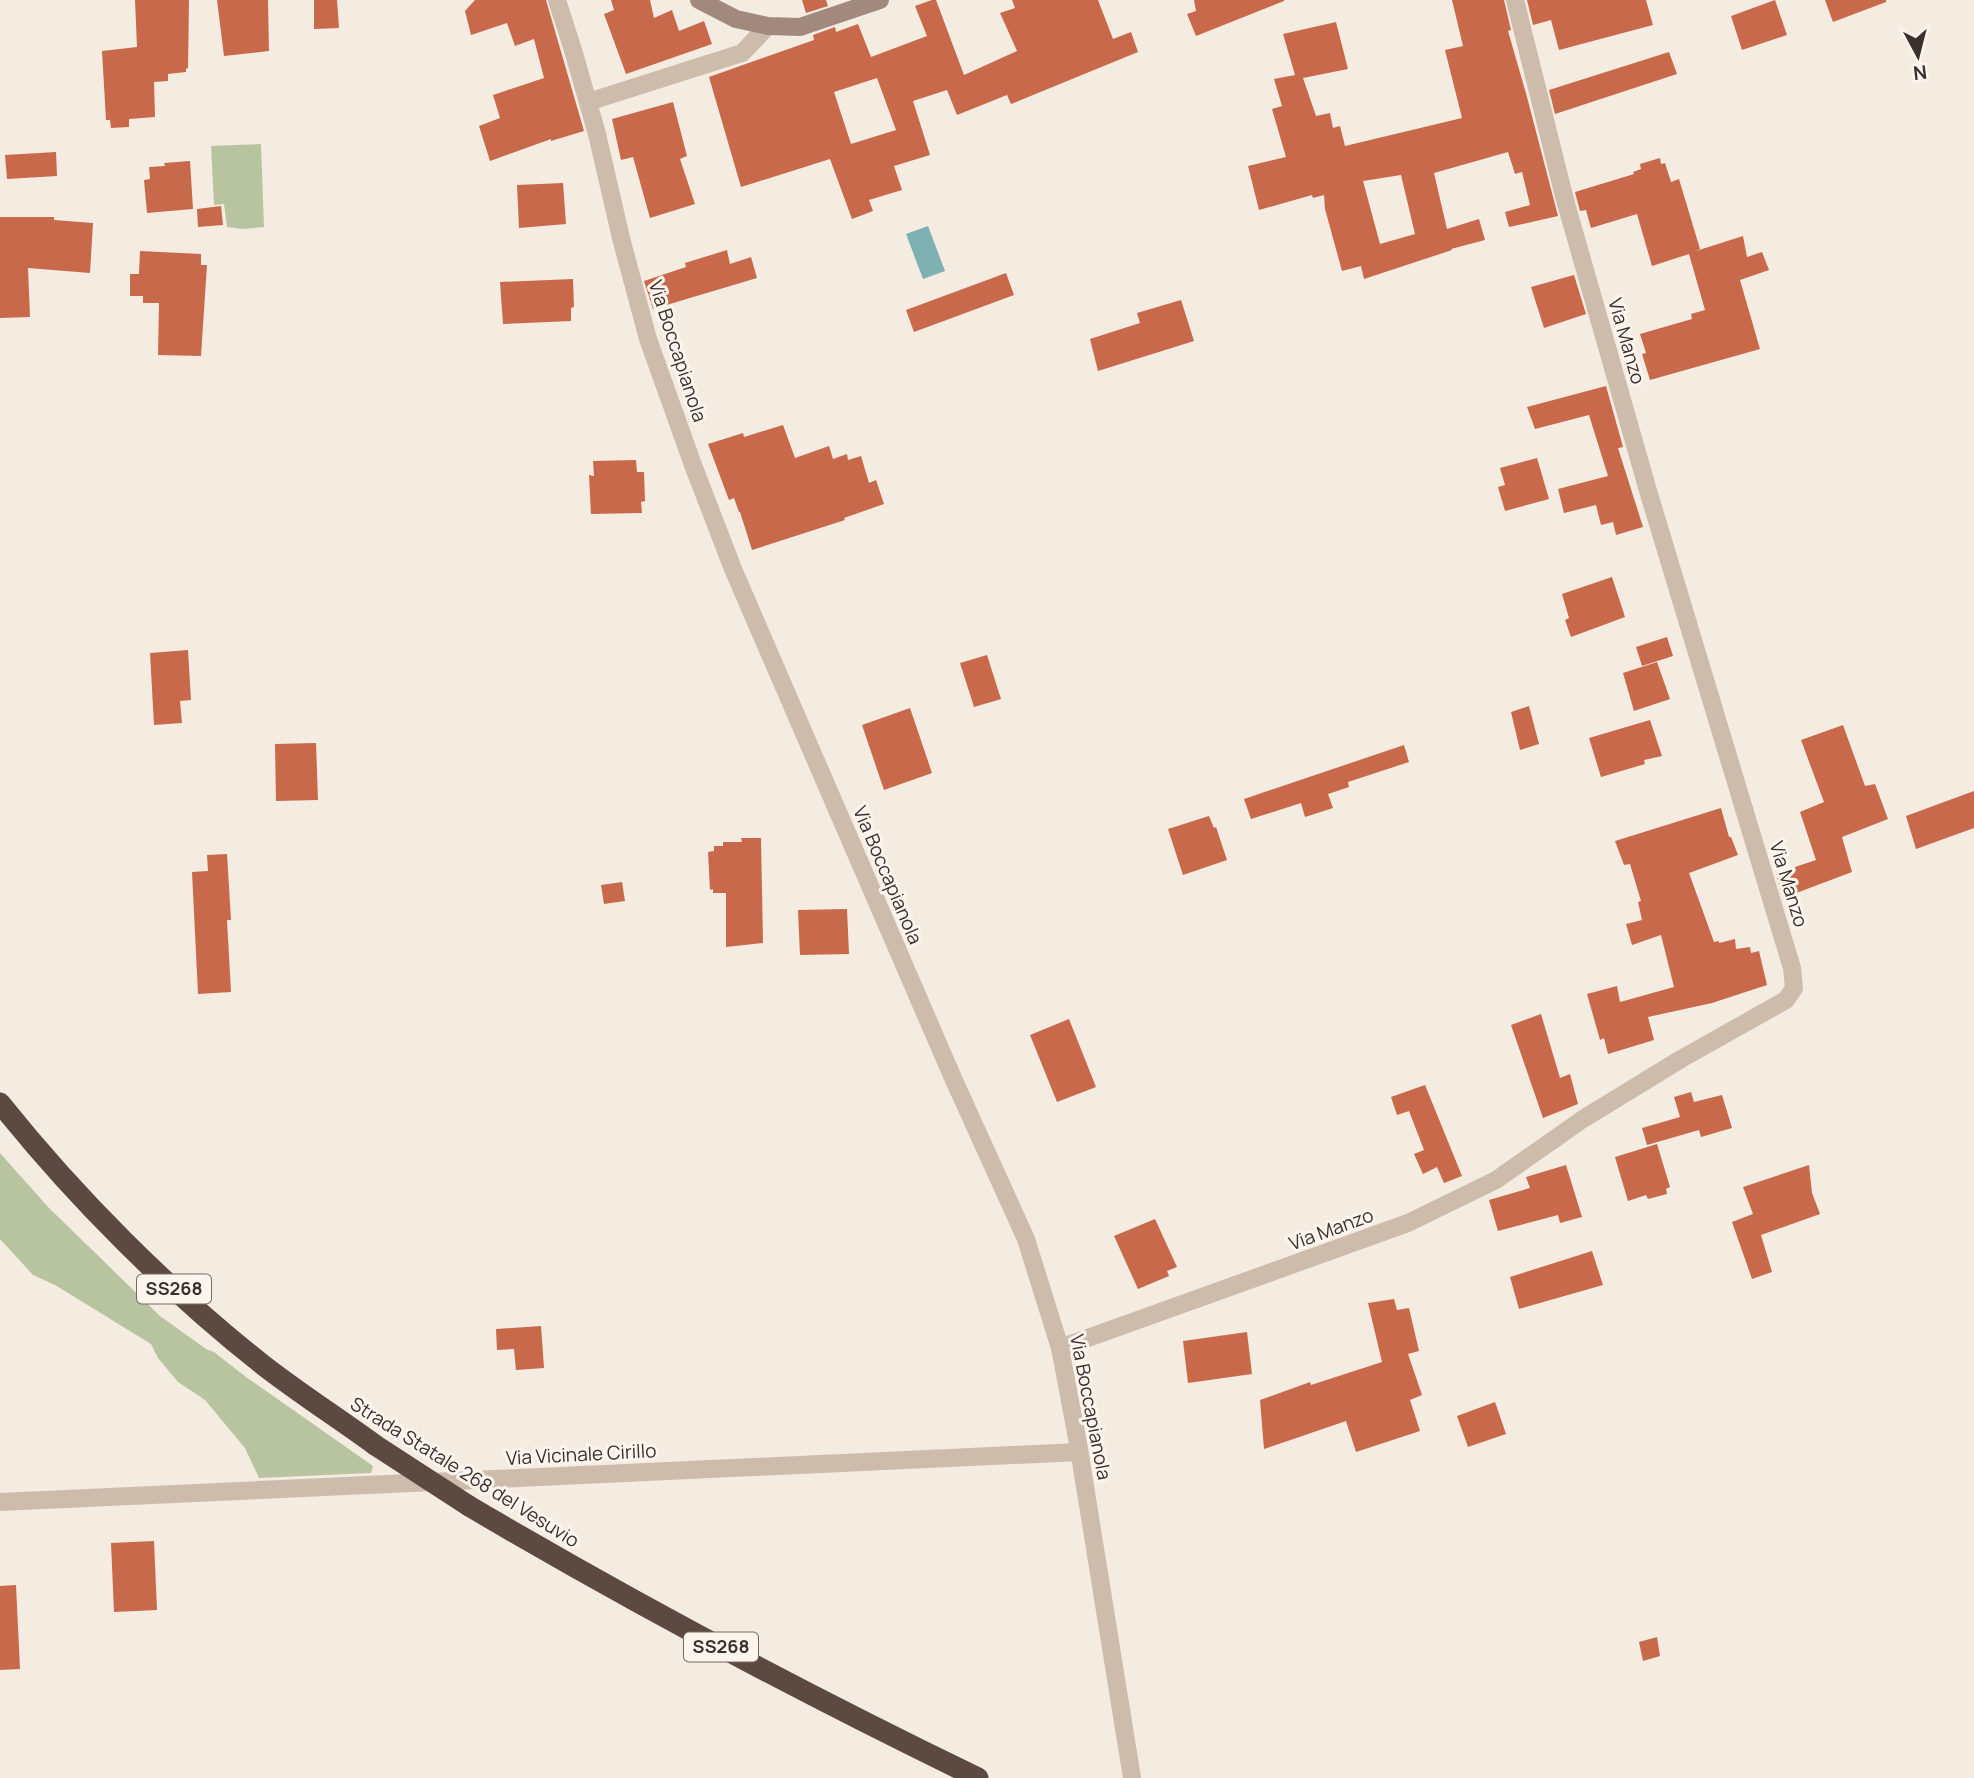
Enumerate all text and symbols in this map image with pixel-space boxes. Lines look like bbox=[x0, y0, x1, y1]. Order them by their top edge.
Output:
north arrow bbox=[1883, 21, 1953, 91]
text: N bbox=[1912, 59, 1928, 87]
street label: Via Boccapianola bbox=[643, 277, 713, 425]
street label: Via Manzo bbox=[1602, 295, 1652, 387]
street label: Via Boccapianola bbox=[847, 802, 929, 948]
street label: Via Manzo bbox=[1764, 838, 1814, 930]
street label: Via Manzo bbox=[1285, 1202, 1377, 1256]
road number: SS268 bbox=[137, 1274, 211, 1304]
street label: Via Boccapianola bbox=[1064, 1332, 1118, 1482]
street label: Strada Statale 268 del Vesuvio bbox=[346, 1391, 584, 1553]
street label: Via Vicinale Cirillo bbox=[505, 1437, 657, 1471]
road number: SS268 bbox=[684, 1632, 758, 1662]

